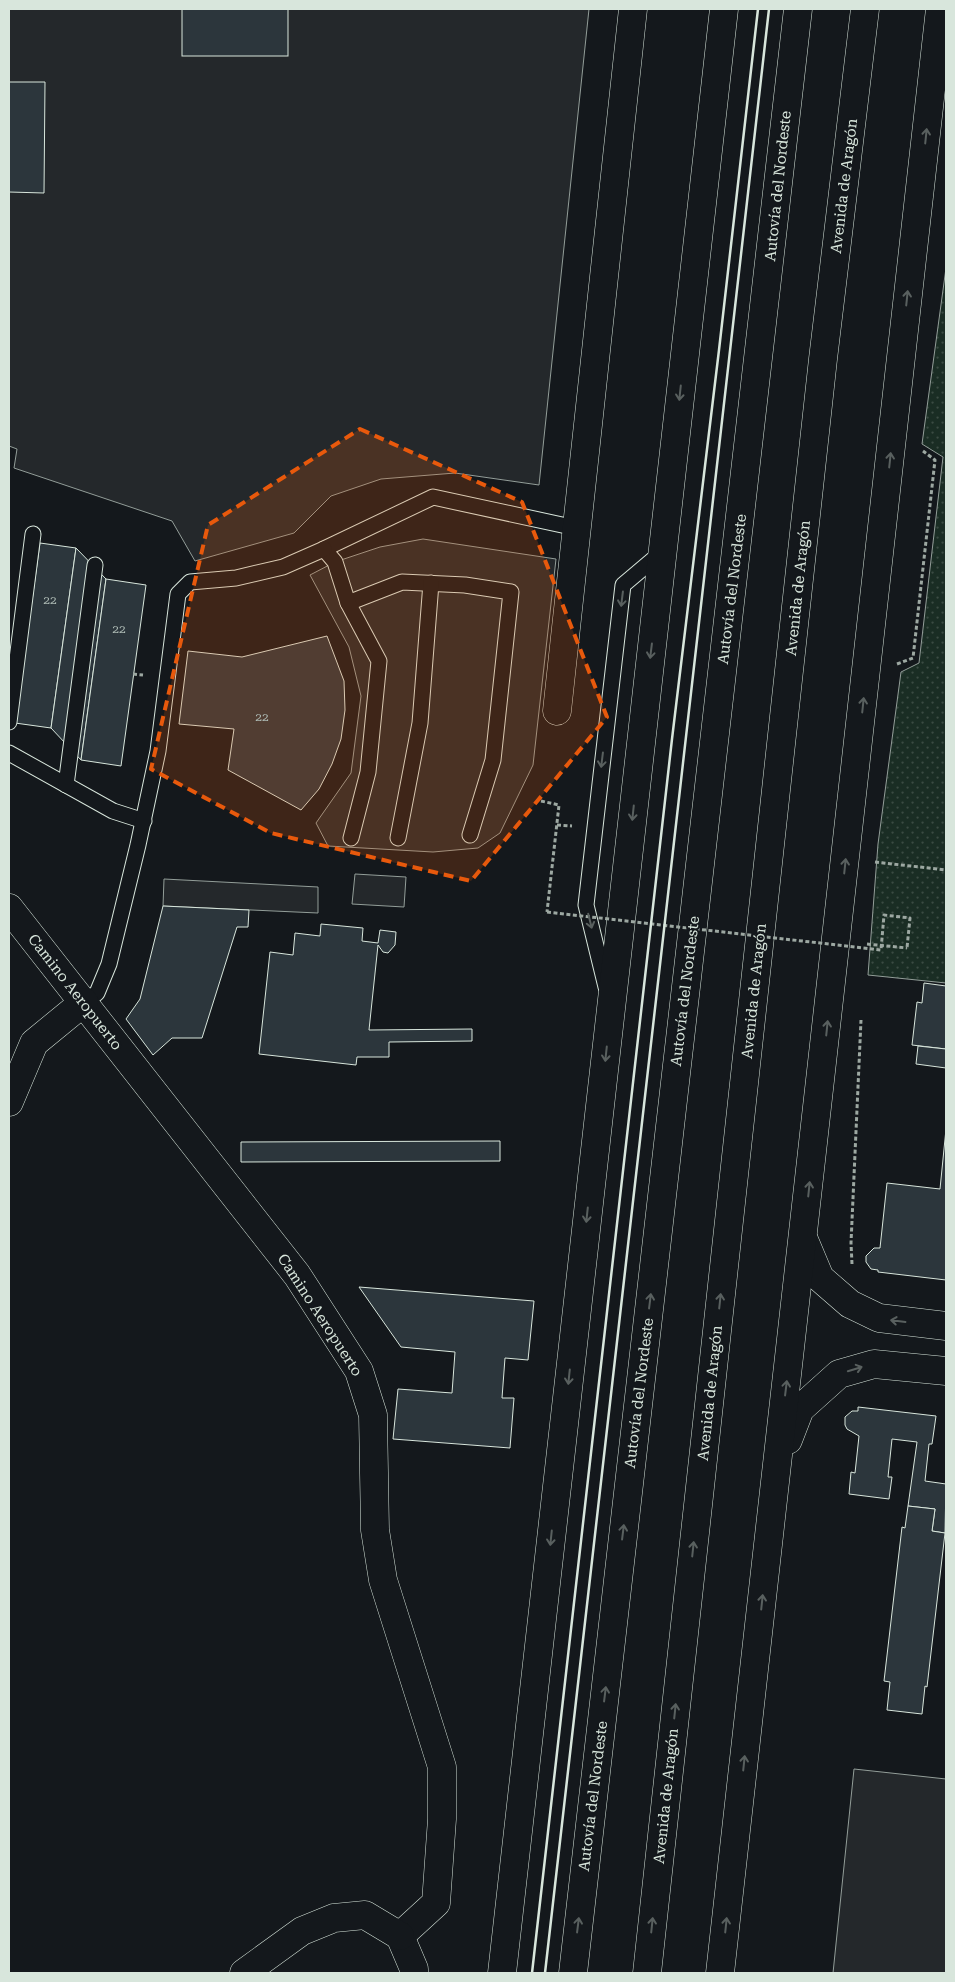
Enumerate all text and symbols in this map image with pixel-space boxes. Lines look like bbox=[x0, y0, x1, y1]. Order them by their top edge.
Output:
street label: Autovía del Nordeste bbox=[761, 110, 795, 262]
street label: Avenida de Aragón bbox=[827, 117, 861, 255]
one-way arrow bbox=[921, 129, 931, 145]
one-way arrow bbox=[902, 290, 912, 306]
one-way arrow bbox=[675, 385, 685, 401]
one-way arrow bbox=[886, 452, 895, 468]
street label: Autovía del Nordeste bbox=[714, 513, 750, 665]
street label: Avenida de Aragón bbox=[782, 519, 814, 657]
one-way arrow bbox=[617, 591, 627, 607]
house number: 22 bbox=[43, 593, 57, 607]
house number: 22 bbox=[112, 622, 126, 636]
one-way arrow bbox=[646, 643, 656, 659]
one-way arrow bbox=[858, 697, 868, 713]
house number: 22 bbox=[255, 710, 269, 724]
one-way arrow bbox=[597, 752, 607, 768]
one-way arrow bbox=[628, 804, 638, 820]
one-way arrow bbox=[840, 859, 850, 875]
one-way arrow bbox=[586, 913, 595, 929]
street label: Autovía del Nordeste bbox=[667, 915, 703, 1067]
street label: Avenida de Aragón bbox=[738, 922, 770, 1060]
street label: Camino Aeropuerto bbox=[24, 930, 126, 1054]
one-way arrow bbox=[822, 1020, 832, 1036]
one-way arrow bbox=[601, 1046, 611, 1062]
one-way arrow bbox=[804, 1182, 814, 1198]
one-way arrow bbox=[582, 1207, 592, 1223]
street label: Camino Aeropuerto bbox=[274, 1250, 366, 1380]
one-way arrow bbox=[715, 1293, 725, 1309]
one-way arrow bbox=[645, 1294, 655, 1310]
one-way arrow bbox=[890, 1316, 906, 1326]
street label: Autovía del Nordeste bbox=[621, 1317, 657, 1469]
street label: Avenida de Aragón bbox=[694, 1324, 726, 1462]
one-way arrow bbox=[847, 1364, 863, 1374]
one-way arrow bbox=[564, 1368, 574, 1384]
one-way arrow bbox=[781, 1381, 791, 1397]
one-way arrow bbox=[618, 1525, 628, 1541]
one-way arrow bbox=[546, 1530, 556, 1546]
one-way arrow bbox=[688, 1542, 698, 1558]
one-way arrow bbox=[757, 1594, 767, 1610]
one-way arrow bbox=[600, 1686, 610, 1702]
one-way arrow bbox=[671, 1703, 680, 1719]
street label: Autovía del Nordeste bbox=[575, 1720, 611, 1872]
street label: Avenida de Aragón bbox=[650, 1727, 682, 1865]
one-way arrow bbox=[739, 1756, 749, 1772]
one-way arrow bbox=[573, 1917, 583, 1933]
one-way arrow bbox=[647, 1917, 657, 1933]
one-way arrow bbox=[721, 1917, 731, 1933]

